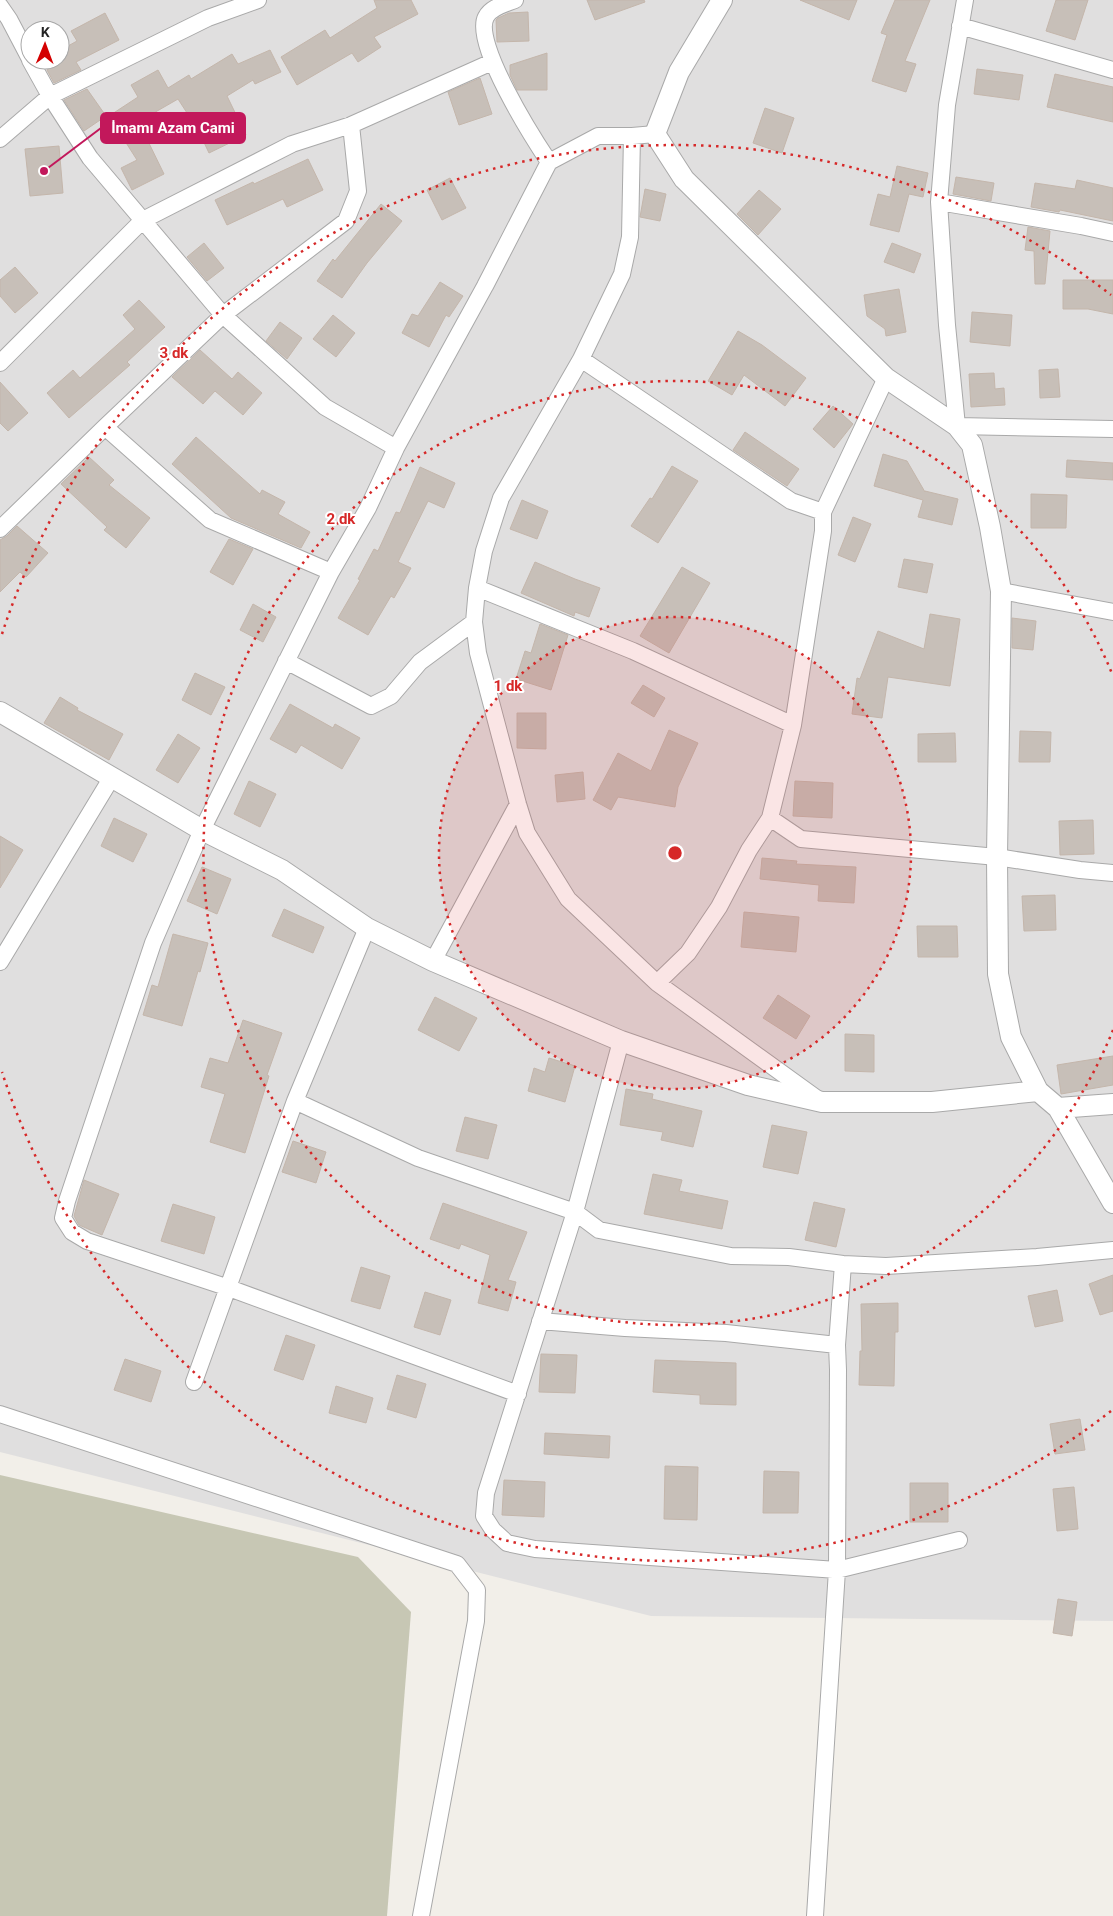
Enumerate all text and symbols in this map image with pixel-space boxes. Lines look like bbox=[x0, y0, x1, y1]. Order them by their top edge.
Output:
north arrow bbox=[20, 20, 70, 70]
text: K bbox=[41, 24, 50, 40]
callout: İmamı Azam Cami bbox=[101, 113, 245, 143]
text: İmamı Azam Cami bbox=[111, 119, 235, 137]
text: 3 dk bbox=[160, 344, 189, 362]
text: 2 dk bbox=[327, 510, 356, 528]
text: 1 dk bbox=[494, 677, 523, 695]
centre of rings bbox=[666, 844, 684, 862]

